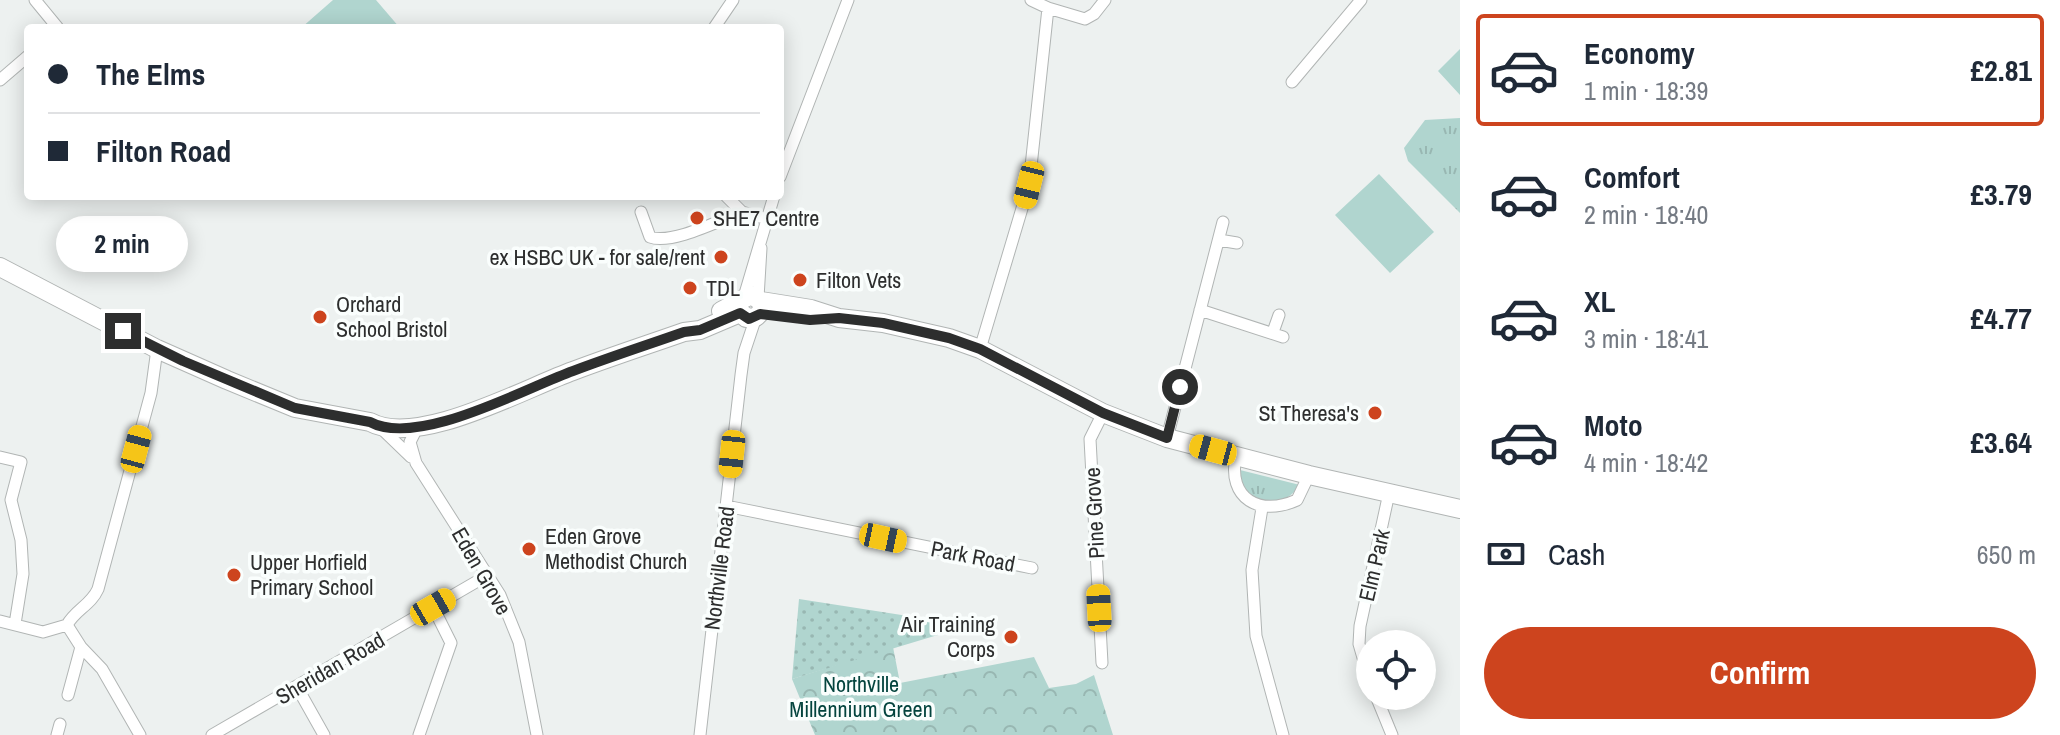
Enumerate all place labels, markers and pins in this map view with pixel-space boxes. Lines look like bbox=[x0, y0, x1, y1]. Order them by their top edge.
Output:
place label: SHE7 Centre bbox=[713, 203, 819, 233]
marker: SHE7 Centre bbox=[688, 209, 706, 227]
place label: ex HSBC UK - for sale/rent bbox=[489, 242, 705, 272]
marker: ex HSBC UK - for sale/rent bbox=[712, 248, 730, 266]
place label: Filton Vets bbox=[816, 265, 901, 295]
marker: Filton Vets bbox=[791, 271, 809, 289]
place label: TDL bbox=[706, 273, 740, 303]
marker: TDL bbox=[681, 279, 699, 297]
place label: Orchard School Bristol bbox=[336, 289, 447, 344]
marker: Orchard School Bristol bbox=[311, 308, 329, 326]
place label: St Theresa's bbox=[1259, 398, 1359, 428]
marker: St Theresa's bbox=[1366, 404, 1384, 422]
place label: Eden Grove Methodist Church bbox=[545, 521, 687, 576]
marker: Eden Grove Methodist Church bbox=[520, 540, 538, 558]
place label: Upper Horfield Primary School bbox=[250, 547, 373, 602]
marker: Upper Horfield Primary School bbox=[225, 566, 243, 584]
place label: Air Training Corps bbox=[900, 609, 995, 664]
marker: Air Training Corps bbox=[1002, 628, 1020, 646]

